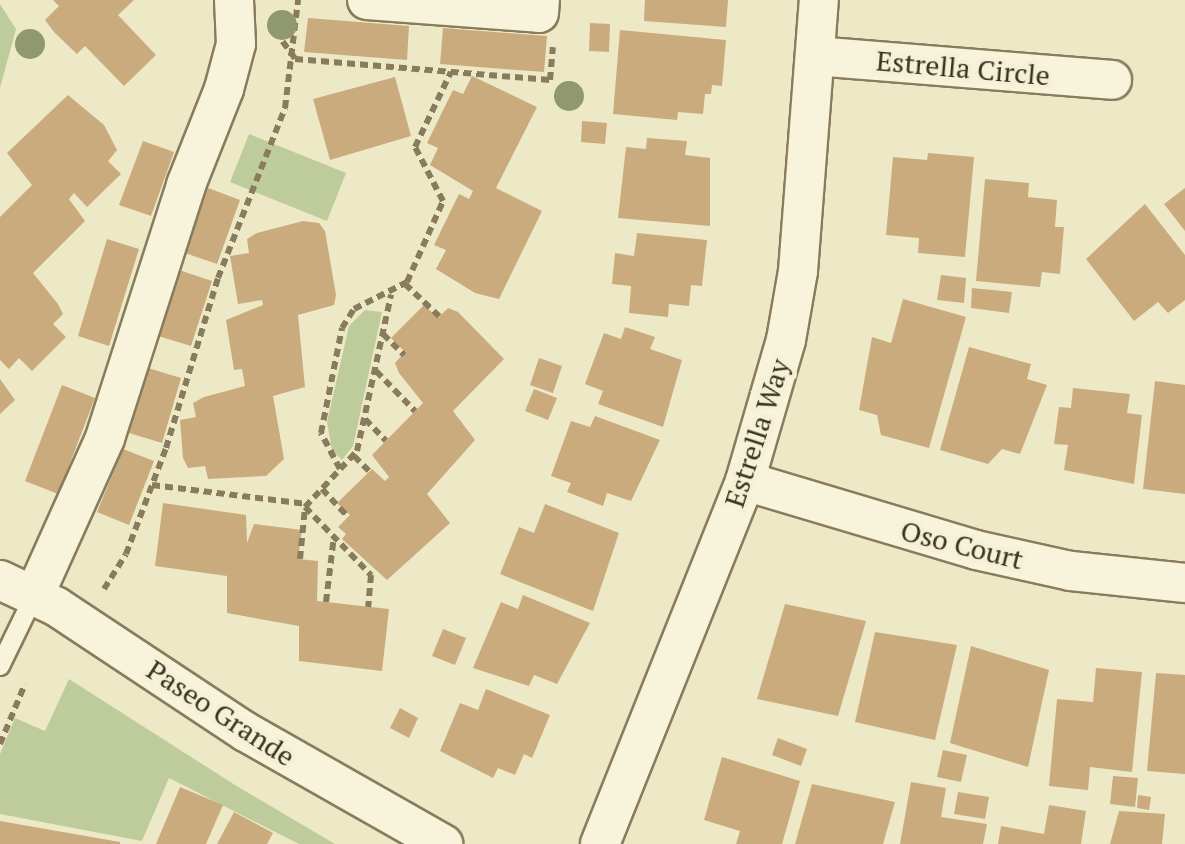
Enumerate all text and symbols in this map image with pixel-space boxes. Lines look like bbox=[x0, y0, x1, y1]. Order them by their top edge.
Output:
street label: Estrella Circle bbox=[875, 44, 1051, 92]
street label: Estrella Way bbox=[717, 355, 797, 511]
street label: Oso Court bbox=[897, 514, 1027, 576]
street label: Paseo Grande bbox=[141, 653, 301, 773]

